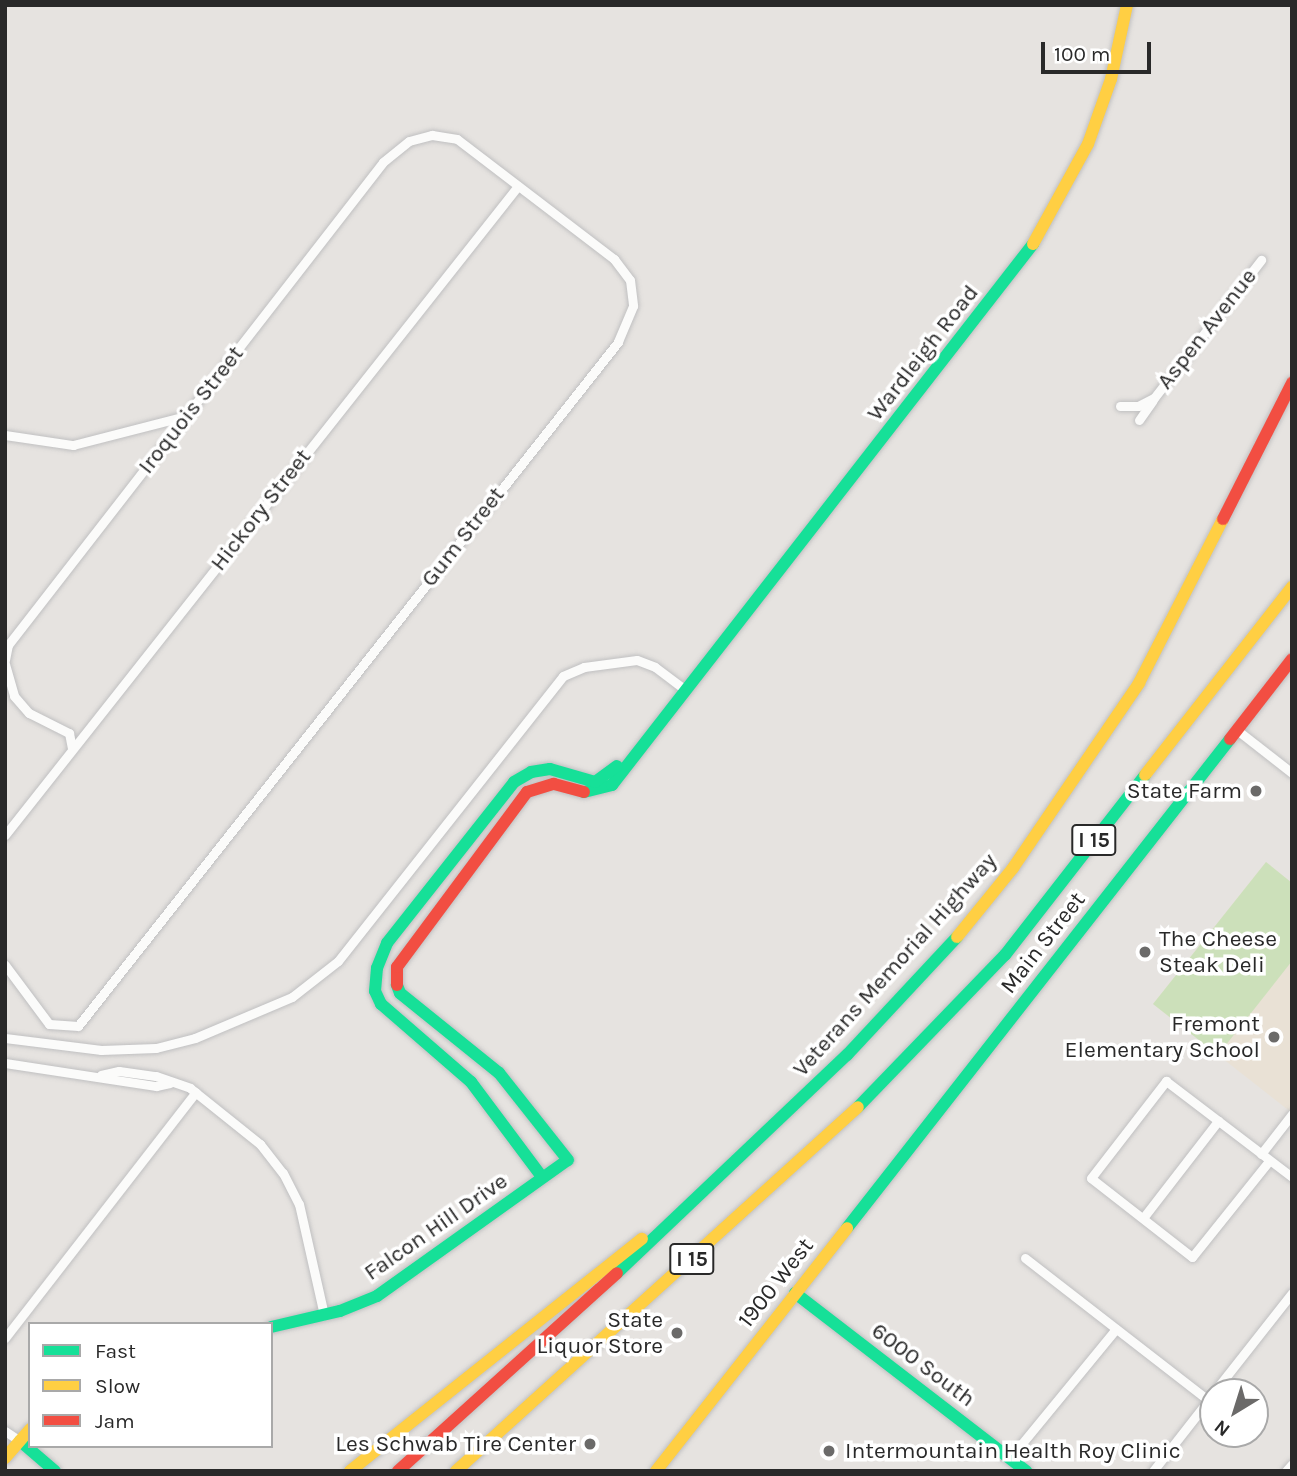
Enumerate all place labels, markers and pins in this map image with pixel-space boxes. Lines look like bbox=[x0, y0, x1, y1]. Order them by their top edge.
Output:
place label: State Farm bbox=[1127, 777, 1242, 805]
marker: State Farm bbox=[1248, 783, 1264, 799]
place label: The Cheese Steak Deli bbox=[1159, 925, 1277, 979]
marker: The Cheese Steak Deli bbox=[1137, 944, 1153, 960]
place label: Fremont Elementary School bbox=[1065, 1010, 1260, 1064]
marker: Fremont Elementary School bbox=[1266, 1029, 1282, 1045]
place label: State Liquor Store bbox=[536, 1306, 663, 1360]
marker: State Liquor Store bbox=[669, 1325, 685, 1341]
place label: Les Schwab Tire Center bbox=[335, 1430, 576, 1458]
marker: Les Schwab Tire Center bbox=[582, 1436, 598, 1452]
place label: Intermountain Health Roy Clinic bbox=[845, 1437, 1181, 1465]
marker: Intermountain Health Roy Clinic bbox=[819, 1441, 839, 1461]

